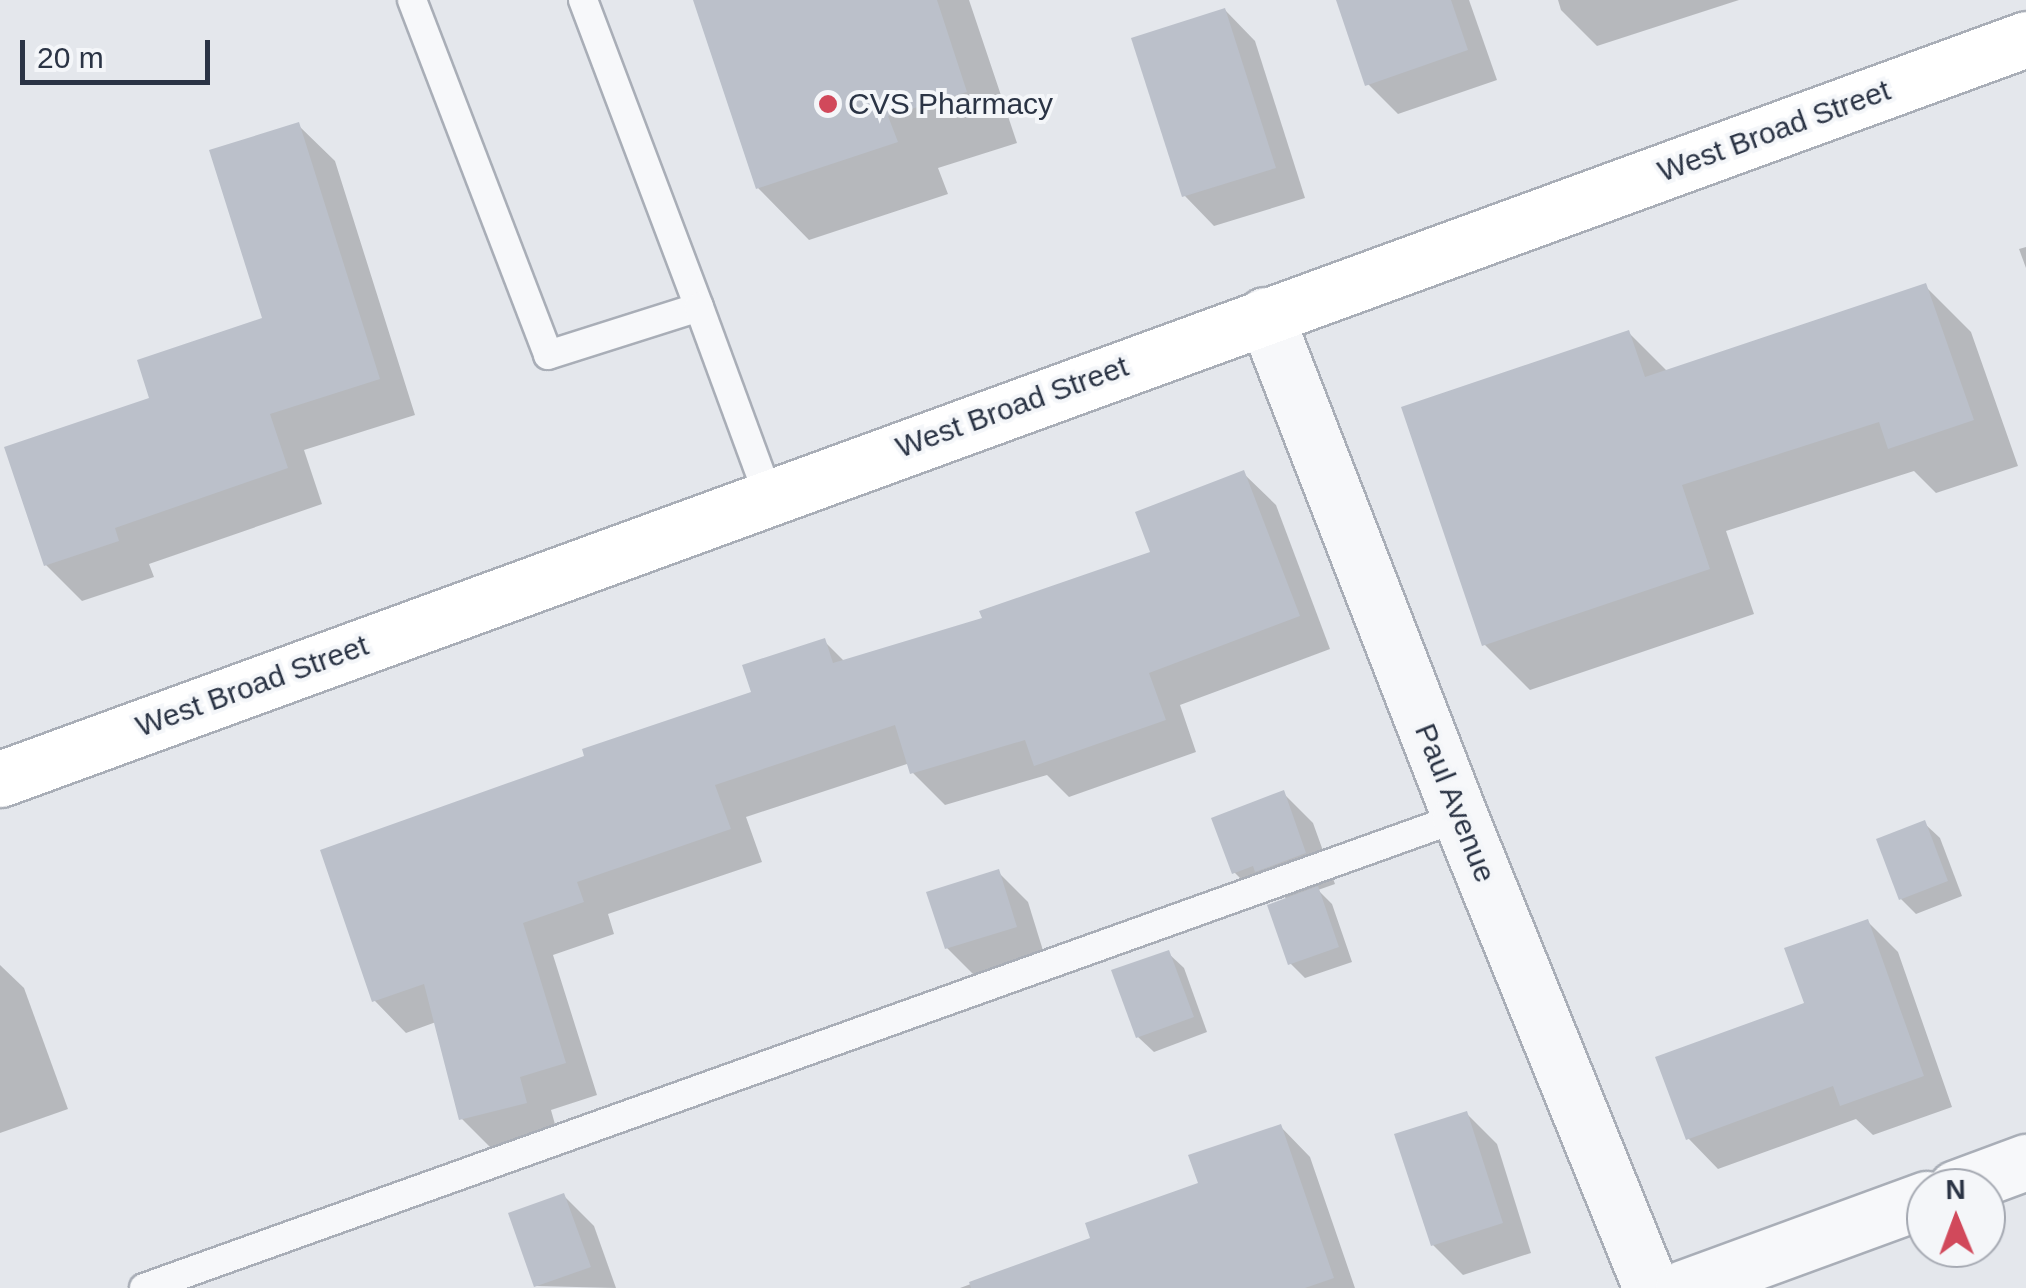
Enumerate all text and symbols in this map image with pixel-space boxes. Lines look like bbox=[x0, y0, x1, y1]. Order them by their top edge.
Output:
scale bar bbox=[25, 20, 215, 82]
text: 20 m bbox=[37, 41, 104, 74]
street label: West Broad Street bbox=[1653, 72, 1895, 190]
place label: CVS Pharmacy bbox=[848, 86, 1053, 122]
marker: CVS Pharmacy bbox=[817, 93, 839, 115]
street label: West Broad Street bbox=[891, 348, 1133, 466]
street label: West Broad Street bbox=[131, 627, 373, 745]
street label: Paul Avenue bbox=[1407, 718, 1503, 888]
north arrow bbox=[1906, 1168, 2006, 1268]
text: N bbox=[1945, 1174, 1966, 1205]

